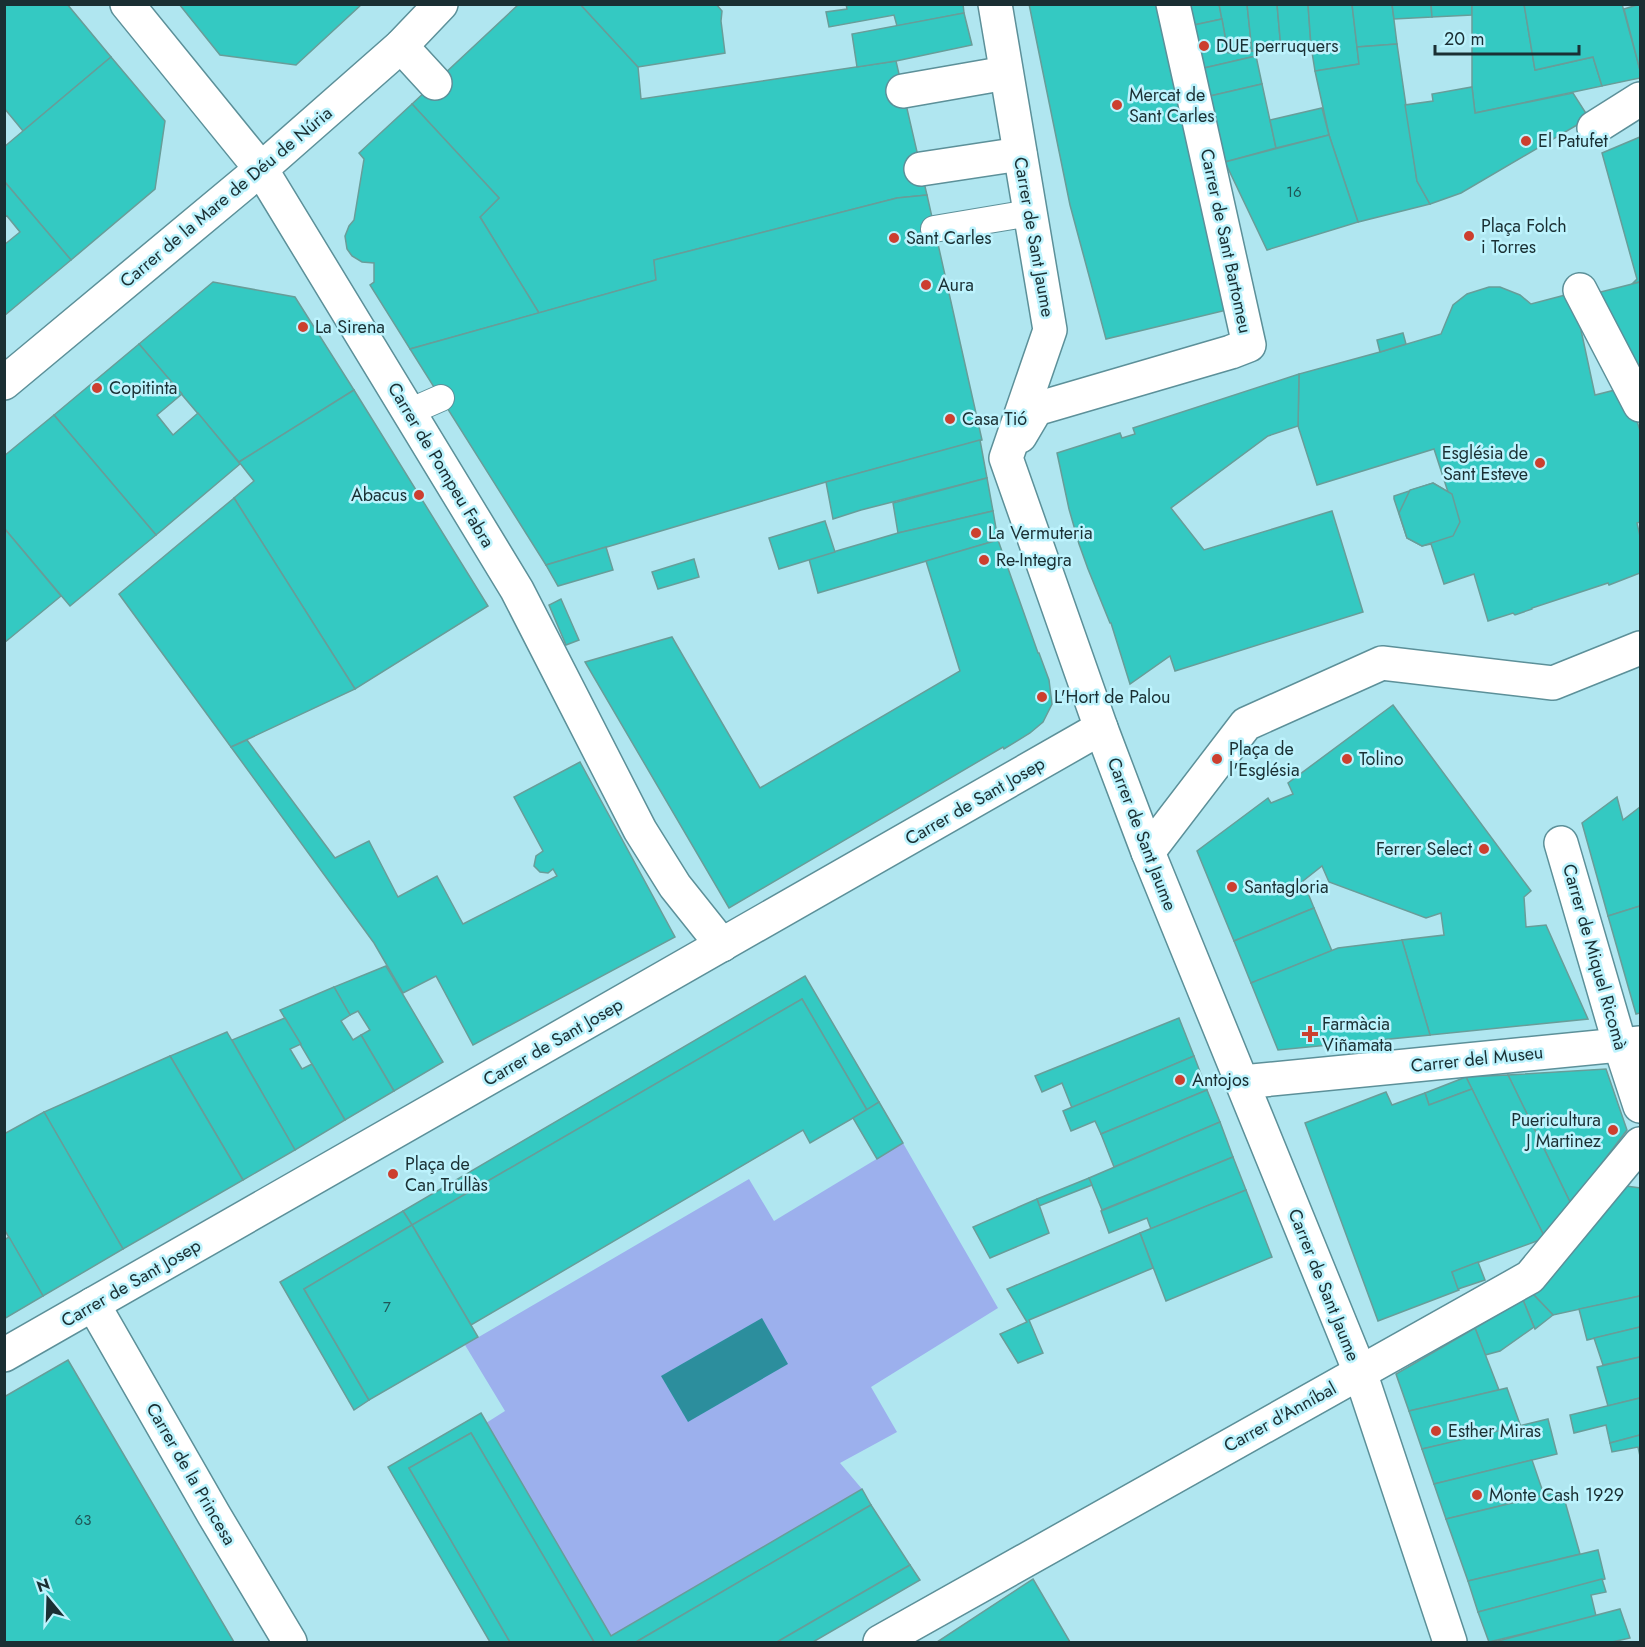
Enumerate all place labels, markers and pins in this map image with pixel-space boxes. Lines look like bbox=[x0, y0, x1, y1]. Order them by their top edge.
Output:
place label: DUE perruquers bbox=[1216, 33, 1339, 59]
marker: DUE perruquers bbox=[1197, 39, 1211, 53]
place label: Mercat de Sant Carles bbox=[1129, 82, 1215, 129]
marker: Mercat de Sant Carles bbox=[1110, 98, 1124, 112]
place label: El Patufet bbox=[1538, 128, 1609, 154]
marker: El Patufet bbox=[1519, 134, 1533, 148]
place label: Plaça Folch i Torres bbox=[1481, 213, 1567, 260]
place label: Sant Carles bbox=[906, 225, 992, 251]
marker: Plaça Folch i Torres bbox=[1462, 229, 1476, 243]
marker: Sant Carles bbox=[887, 231, 901, 245]
place label: Aura bbox=[938, 272, 974, 298]
marker: Aura bbox=[919, 278, 933, 292]
place label: La Sirena bbox=[315, 314, 385, 340]
marker: La Sirena bbox=[296, 320, 310, 334]
place label: Copitinta bbox=[109, 375, 178, 401]
marker: Copitinta bbox=[90, 381, 104, 395]
place label: Casa Tió bbox=[962, 406, 1027, 432]
marker: Casa Tió bbox=[943, 412, 957, 426]
place label: Església de Sant Esteve bbox=[1442, 440, 1528, 487]
marker: Església de Sant Esteve bbox=[1533, 456, 1547, 470]
place label: Abacus bbox=[351, 482, 407, 508]
marker: Abacus bbox=[412, 488, 426, 502]
place label: La Vermuteria bbox=[988, 520, 1093, 546]
marker: La Vermuteria bbox=[969, 526, 983, 540]
place label: Re-Integra bbox=[996, 547, 1072, 573]
marker: Re-Integra bbox=[977, 553, 991, 567]
place label: L'Hort de Palou bbox=[1054, 684, 1171, 710]
marker: L'Hort de Palou bbox=[1035, 690, 1049, 704]
place label: Plaça de l'Església bbox=[1229, 736, 1300, 783]
place label: Tolino bbox=[1359, 746, 1404, 772]
marker: Plaça de l'Església bbox=[1210, 752, 1224, 766]
marker: Tolino bbox=[1340, 752, 1354, 766]
place label: Ferrer Select bbox=[1376, 836, 1473, 862]
marker: Ferrer Select bbox=[1477, 842, 1491, 856]
place label: Santagloria bbox=[1244, 874, 1329, 900]
marker: Santagloria bbox=[1225, 880, 1239, 894]
place label: Farmàcia Viñamata bbox=[1322, 1011, 1392, 1058]
marker: Farmàcia Viñamata bbox=[1303, 1027, 1317, 1041]
place label: Antojos bbox=[1192, 1067, 1249, 1093]
marker: Antojos bbox=[1173, 1073, 1187, 1087]
place label: Puericultura J Martinez bbox=[1511, 1107, 1602, 1154]
marker: Puericultura J Martinez bbox=[1606, 1123, 1620, 1137]
place label: Plaça de Can Trullàs bbox=[405, 1151, 488, 1198]
marker: Plaça de Can Trullàs bbox=[386, 1167, 400, 1181]
place label: Esther Miras bbox=[1448, 1418, 1541, 1444]
marker: Esther Miras bbox=[1429, 1424, 1443, 1438]
place label: Monte Cash 1929 bbox=[1489, 1482, 1624, 1508]
marker: Monte Cash 1929 bbox=[1470, 1488, 1484, 1502]

